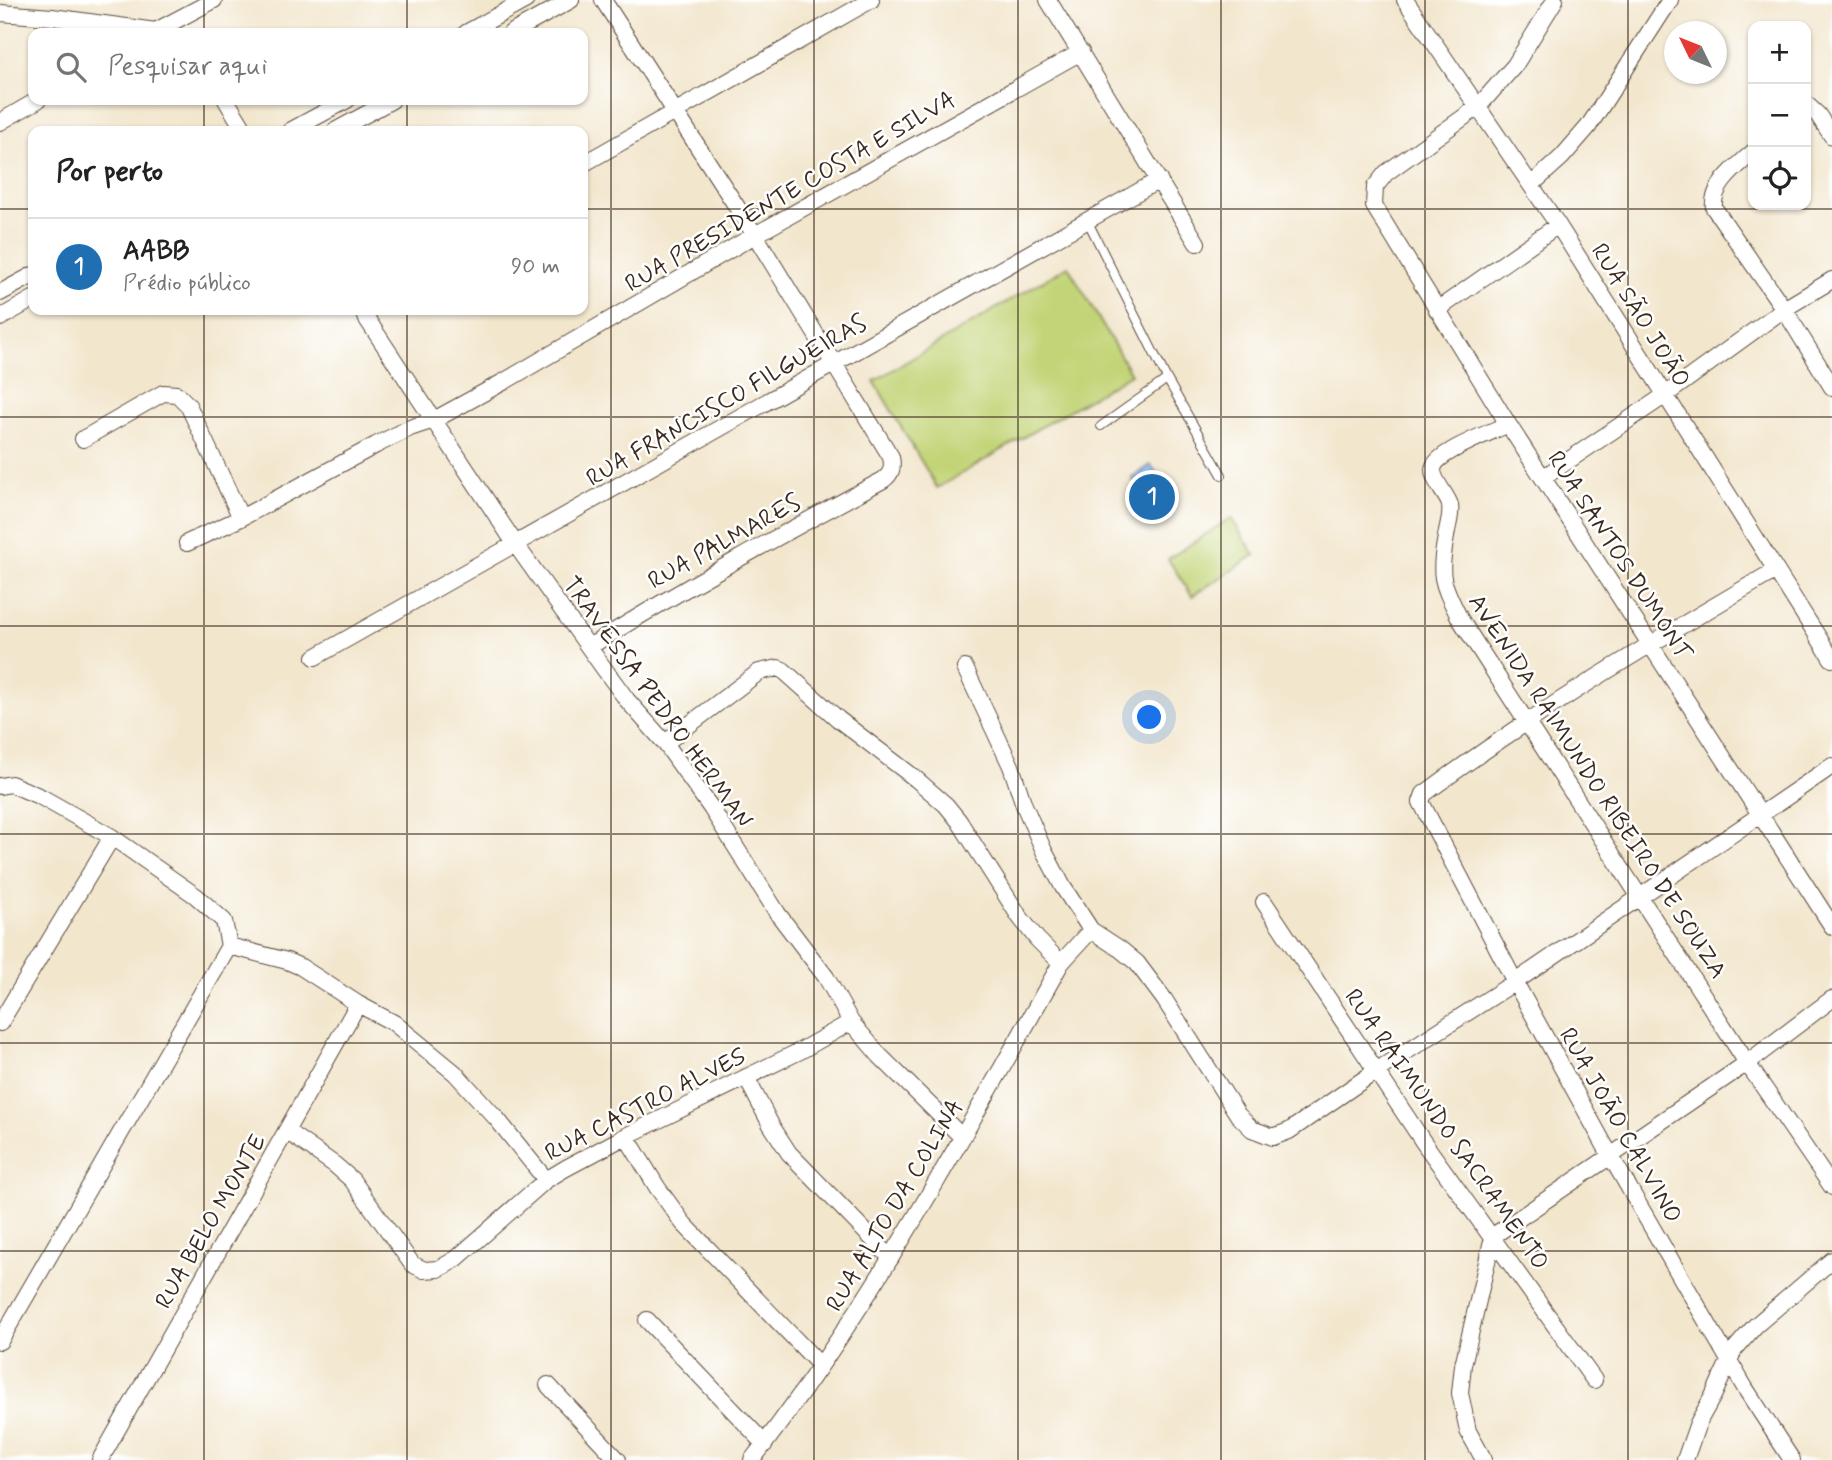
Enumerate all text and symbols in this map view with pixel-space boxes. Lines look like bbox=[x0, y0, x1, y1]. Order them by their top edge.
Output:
north arrow bbox=[1664, 21, 1727, 84]
map controls bbox=[1748, 21, 1811, 210]
button: + bbox=[1748, 21, 1811, 84]
search box bbox=[28, 28, 588, 105]
icon: search bbox=[52, 48, 90, 86]
text: Pesquisar aqui bbox=[108, 50, 267, 84]
button: − bbox=[1748, 84, 1811, 147]
street label: RUA PRESIDENTE COSTA E SILVA bbox=[620, 85, 962, 300]
button: locate bbox=[1748, 147, 1811, 210]
text: Por perto bbox=[56, 152, 163, 191]
text: AABB bbox=[123, 235, 189, 269]
street label: RUA SÃO JOÃO bbox=[1583, 238, 1696, 394]
text: 1 bbox=[74, 252, 84, 282]
text: 90 m bbox=[511, 252, 560, 282]
text: Prédio público bbox=[123, 269, 251, 299]
street label: RUA FRANCISCO FILGUEIRAS bbox=[581, 308, 873, 494]
street label: RUA SANTOS DUMONT bbox=[1539, 445, 1698, 667]
pin: 1 bbox=[1129, 471, 1175, 523]
street label: RUA PALMARES bbox=[643, 488, 807, 597]
street label: TRAVESSA PEDRO HERMAN bbox=[555, 571, 759, 835]
street label: AVENIDA RAIMUNDO RIBEIRO DE SOUZA bbox=[1460, 588, 1733, 985]
your location bbox=[1132, 700, 1166, 734]
street label: RUA RAIMUNDO SACRAMENTO bbox=[1337, 983, 1555, 1277]
street label: RUA JOÃO CALVINO bbox=[1551, 1022, 1688, 1229]
street label: RUA CASTRO ALVES bbox=[540, 1041, 751, 1169]
street label: RUA ALTO DA COLINA bbox=[820, 1094, 971, 1318]
street label: RUA BELO MONTE bbox=[149, 1129, 274, 1315]

